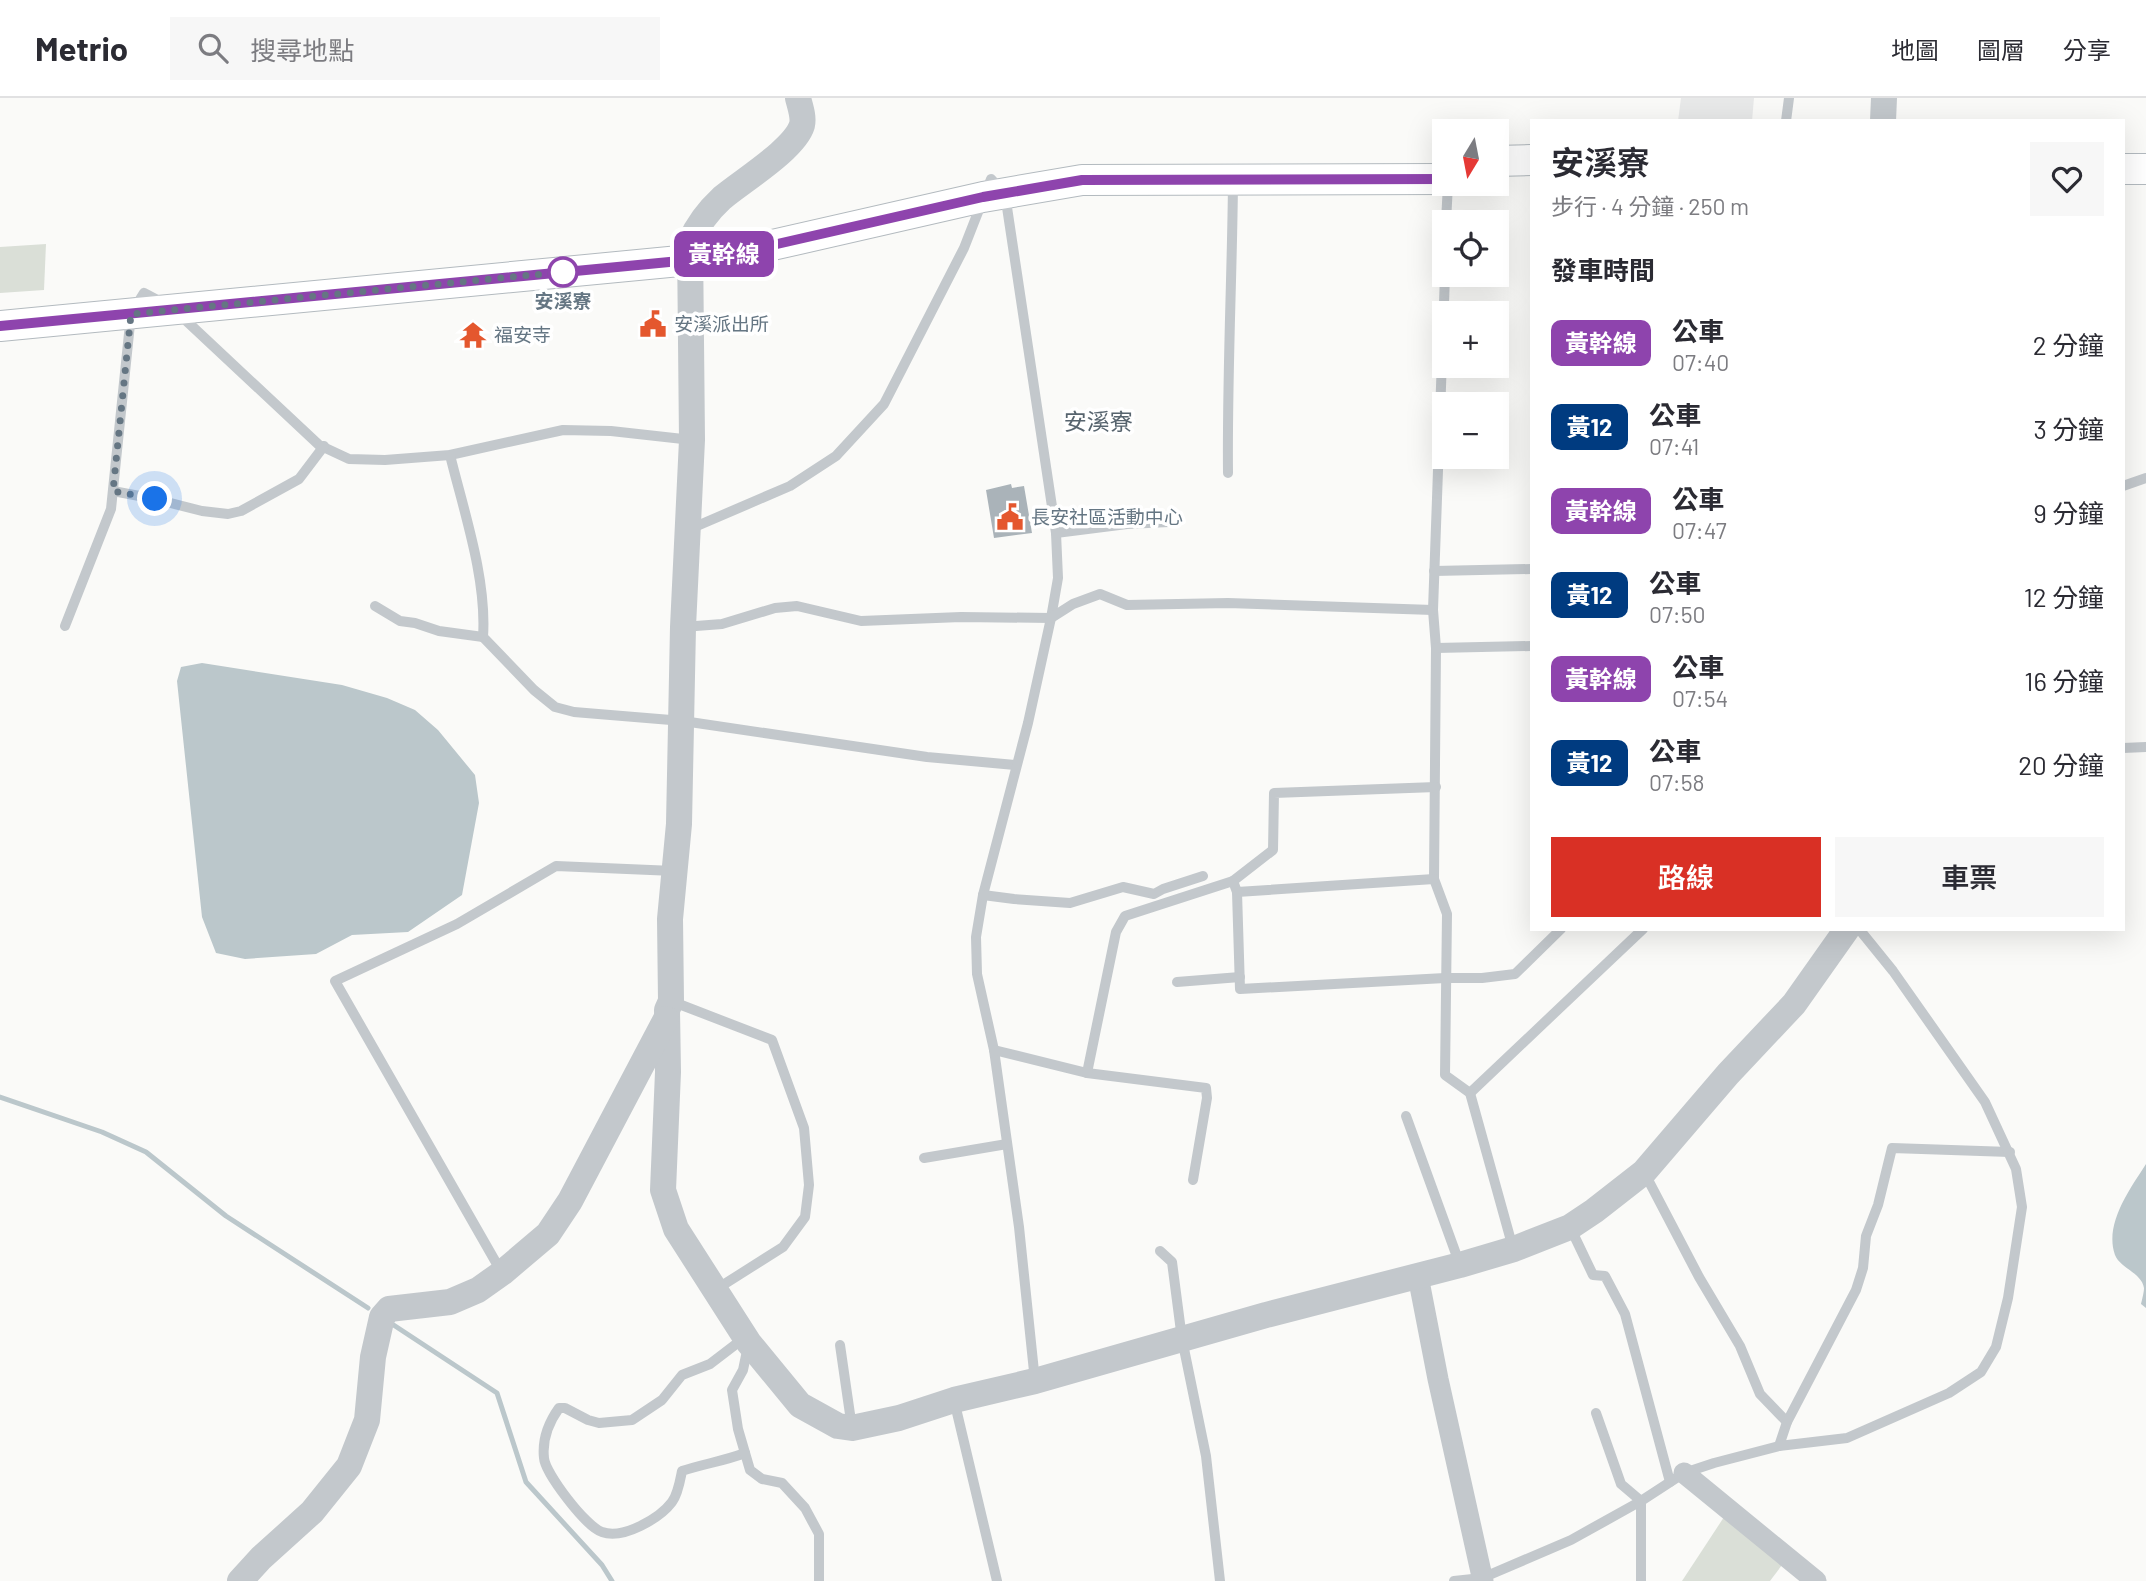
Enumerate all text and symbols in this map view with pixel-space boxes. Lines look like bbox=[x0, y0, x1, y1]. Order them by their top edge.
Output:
search box bbox=[170, 17, 660, 80]
text: Metrio bbox=[35, 28, 128, 68]
icon: search bbox=[194, 29, 232, 67]
text: 搜尋地點 bbox=[250, 34, 354, 65]
text: 地圖 bbox=[1891, 35, 1939, 64]
text: 圖層 bbox=[1977, 35, 2025, 64]
text: 分享 bbox=[2063, 35, 2111, 64]
north arrow bbox=[1432, 119, 1508, 196]
map controls bbox=[1432, 119, 1509, 469]
text: 安溪寮 bbox=[1551, 142, 1650, 182]
button: heart bbox=[2030, 142, 2104, 216]
text: 步行 · 4 分鐘 · 250 m bbox=[1551, 192, 1749, 220]
button: locate bbox=[1432, 210, 1509, 287]
line badge: 黃幹線 bbox=[684, 231, 764, 277]
text: 黃幹線 bbox=[688, 239, 760, 268]
text: 發車時間 bbox=[1551, 254, 1655, 285]
marker: 安溪寮 bbox=[548, 257, 578, 287]
place label: 安溪寮 bbox=[534, 289, 592, 312]
button: + bbox=[1432, 301, 1509, 378]
public building icon: 安溪派出所 bbox=[638, 309, 668, 339]
place label: 安溪派出所 bbox=[674, 312, 769, 335]
text: 公車 bbox=[1672, 315, 1724, 346]
temple icon: 福安寺 bbox=[458, 320, 488, 350]
place label: 福安寺 bbox=[494, 323, 551, 346]
text: 黃幹線 bbox=[1565, 328, 1637, 357]
text: 2 分鐘 bbox=[2033, 329, 2104, 360]
text: 07:40 bbox=[1672, 348, 1729, 376]
button: − bbox=[1432, 392, 1509, 469]
text: 公車 bbox=[1649, 399, 1701, 430]
district label: 安溪寮 bbox=[1064, 407, 1133, 435]
text: 黃12 bbox=[1567, 412, 1612, 441]
text: 3 分鐘 bbox=[2033, 413, 2104, 444]
text: 07:41 bbox=[1649, 432, 1699, 460]
your location bbox=[137, 481, 172, 516]
text: 公車 bbox=[1672, 483, 1724, 514]
text: 黃幹線 bbox=[1565, 496, 1637, 525]
text: 9 分鐘 bbox=[2033, 497, 2104, 528]
public building icon: 長安社區活動中心 bbox=[995, 502, 1025, 532]
place label: 長安社區活動中心 bbox=[1031, 505, 1183, 528]
text: 07:47 bbox=[1672, 516, 1727, 544]
text: 公車 bbox=[1649, 567, 1701, 598]
text: 黃12 bbox=[1567, 580, 1612, 609]
text: 12 分鐘 bbox=[2024, 581, 2104, 612]
text: 07:50 bbox=[1649, 600, 1706, 628]
text: 公車 bbox=[1672, 651, 1724, 682]
text: 黃幹線 bbox=[1565, 664, 1637, 693]
text: 16 分鐘 bbox=[2024, 665, 2104, 696]
text: 07:54 bbox=[1672, 684, 1728, 712]
text: 公車 bbox=[1649, 735, 1701, 766]
text: 黃12 bbox=[1567, 748, 1612, 777]
text: 20 分鐘 bbox=[2018, 749, 2104, 780]
text: 07:58 bbox=[1649, 768, 1704, 796]
button: 路線 bbox=[1551, 837, 1821, 917]
button: 車票 bbox=[1835, 837, 2104, 917]

